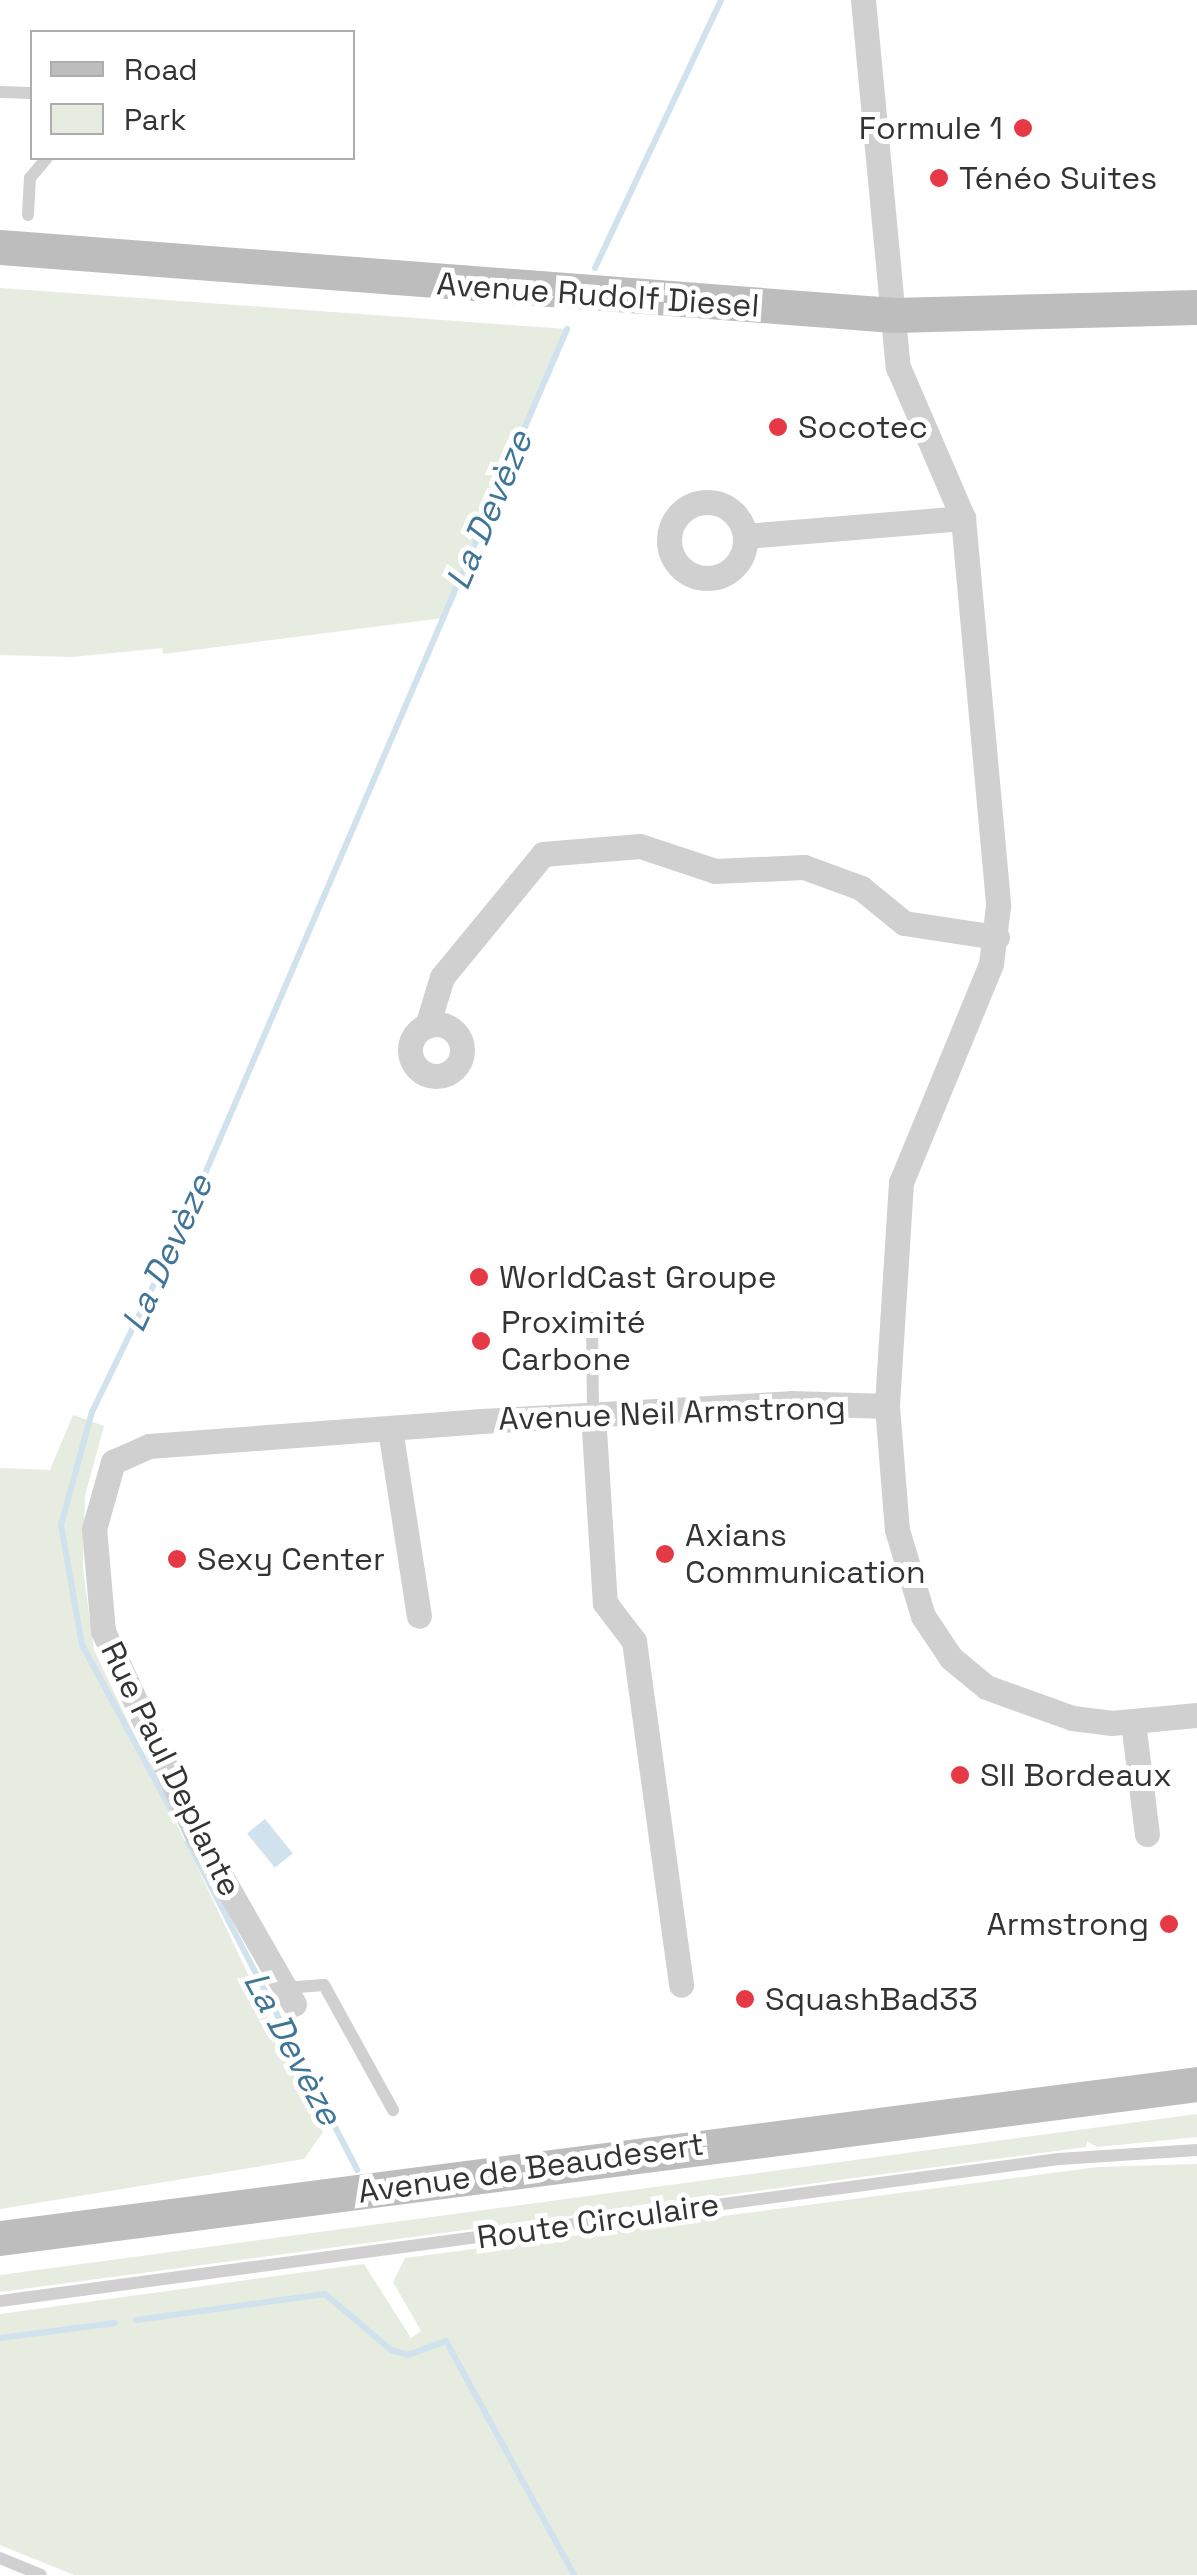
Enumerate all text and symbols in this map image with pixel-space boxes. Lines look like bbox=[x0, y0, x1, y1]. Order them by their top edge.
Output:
legend bbox=[30, 30, 355, 160]
text: Road bbox=[124, 50, 198, 89]
text: Park bbox=[124, 100, 186, 139]
place label: Formule 1 bbox=[859, 109, 1003, 147]
marker: Formule 1 bbox=[1012, 117, 1034, 139]
place label: Ténéo Suites bbox=[959, 159, 1157, 197]
marker: Ténéo Suites bbox=[928, 167, 950, 189]
street label: Avenue Rudolf Diesel bbox=[435, 265, 761, 325]
place label: Socotec bbox=[798, 408, 928, 446]
marker: Socotec bbox=[767, 416, 789, 438]
water label: La Devèze bbox=[437, 424, 541, 596]
water label: La Devèze bbox=[112, 1168, 222, 1338]
place label: WorldCast Groupe bbox=[499, 1258, 777, 1296]
marker: WorldCast Groupe bbox=[468, 1266, 490, 1288]
place label: Proximité Carbone bbox=[501, 1304, 646, 1379]
marker: Proximité Carbone bbox=[470, 1330, 492, 1352]
street label: Avenue Neil Armstrong bbox=[498, 1388, 846, 1438]
place label: Axians Communication bbox=[685, 1517, 926, 1592]
place label: Sexy Center bbox=[197, 1540, 385, 1578]
marker: Axians Communication bbox=[654, 1543, 676, 1565]
marker: Sexy Center bbox=[166, 1548, 188, 1570]
street label: Rue Paul Deplante bbox=[93, 1635, 249, 1903]
place label: SII Bordeaux bbox=[980, 1756, 1172, 1794]
marker: SII Bordeaux bbox=[949, 1764, 971, 1786]
place label: Armstrong bbox=[987, 1905, 1149, 1943]
marker: Armstrong bbox=[1158, 1913, 1180, 1935]
water label: La Devèze bbox=[235, 1964, 351, 2132]
place label: SquashBad33 bbox=[765, 1980, 978, 2018]
marker: SquashBad33 bbox=[734, 1988, 756, 2010]
street label: Avenue de Beaudesert bbox=[356, 2125, 706, 2211]
street label: Route Circulaire bbox=[475, 2185, 721, 2257]

